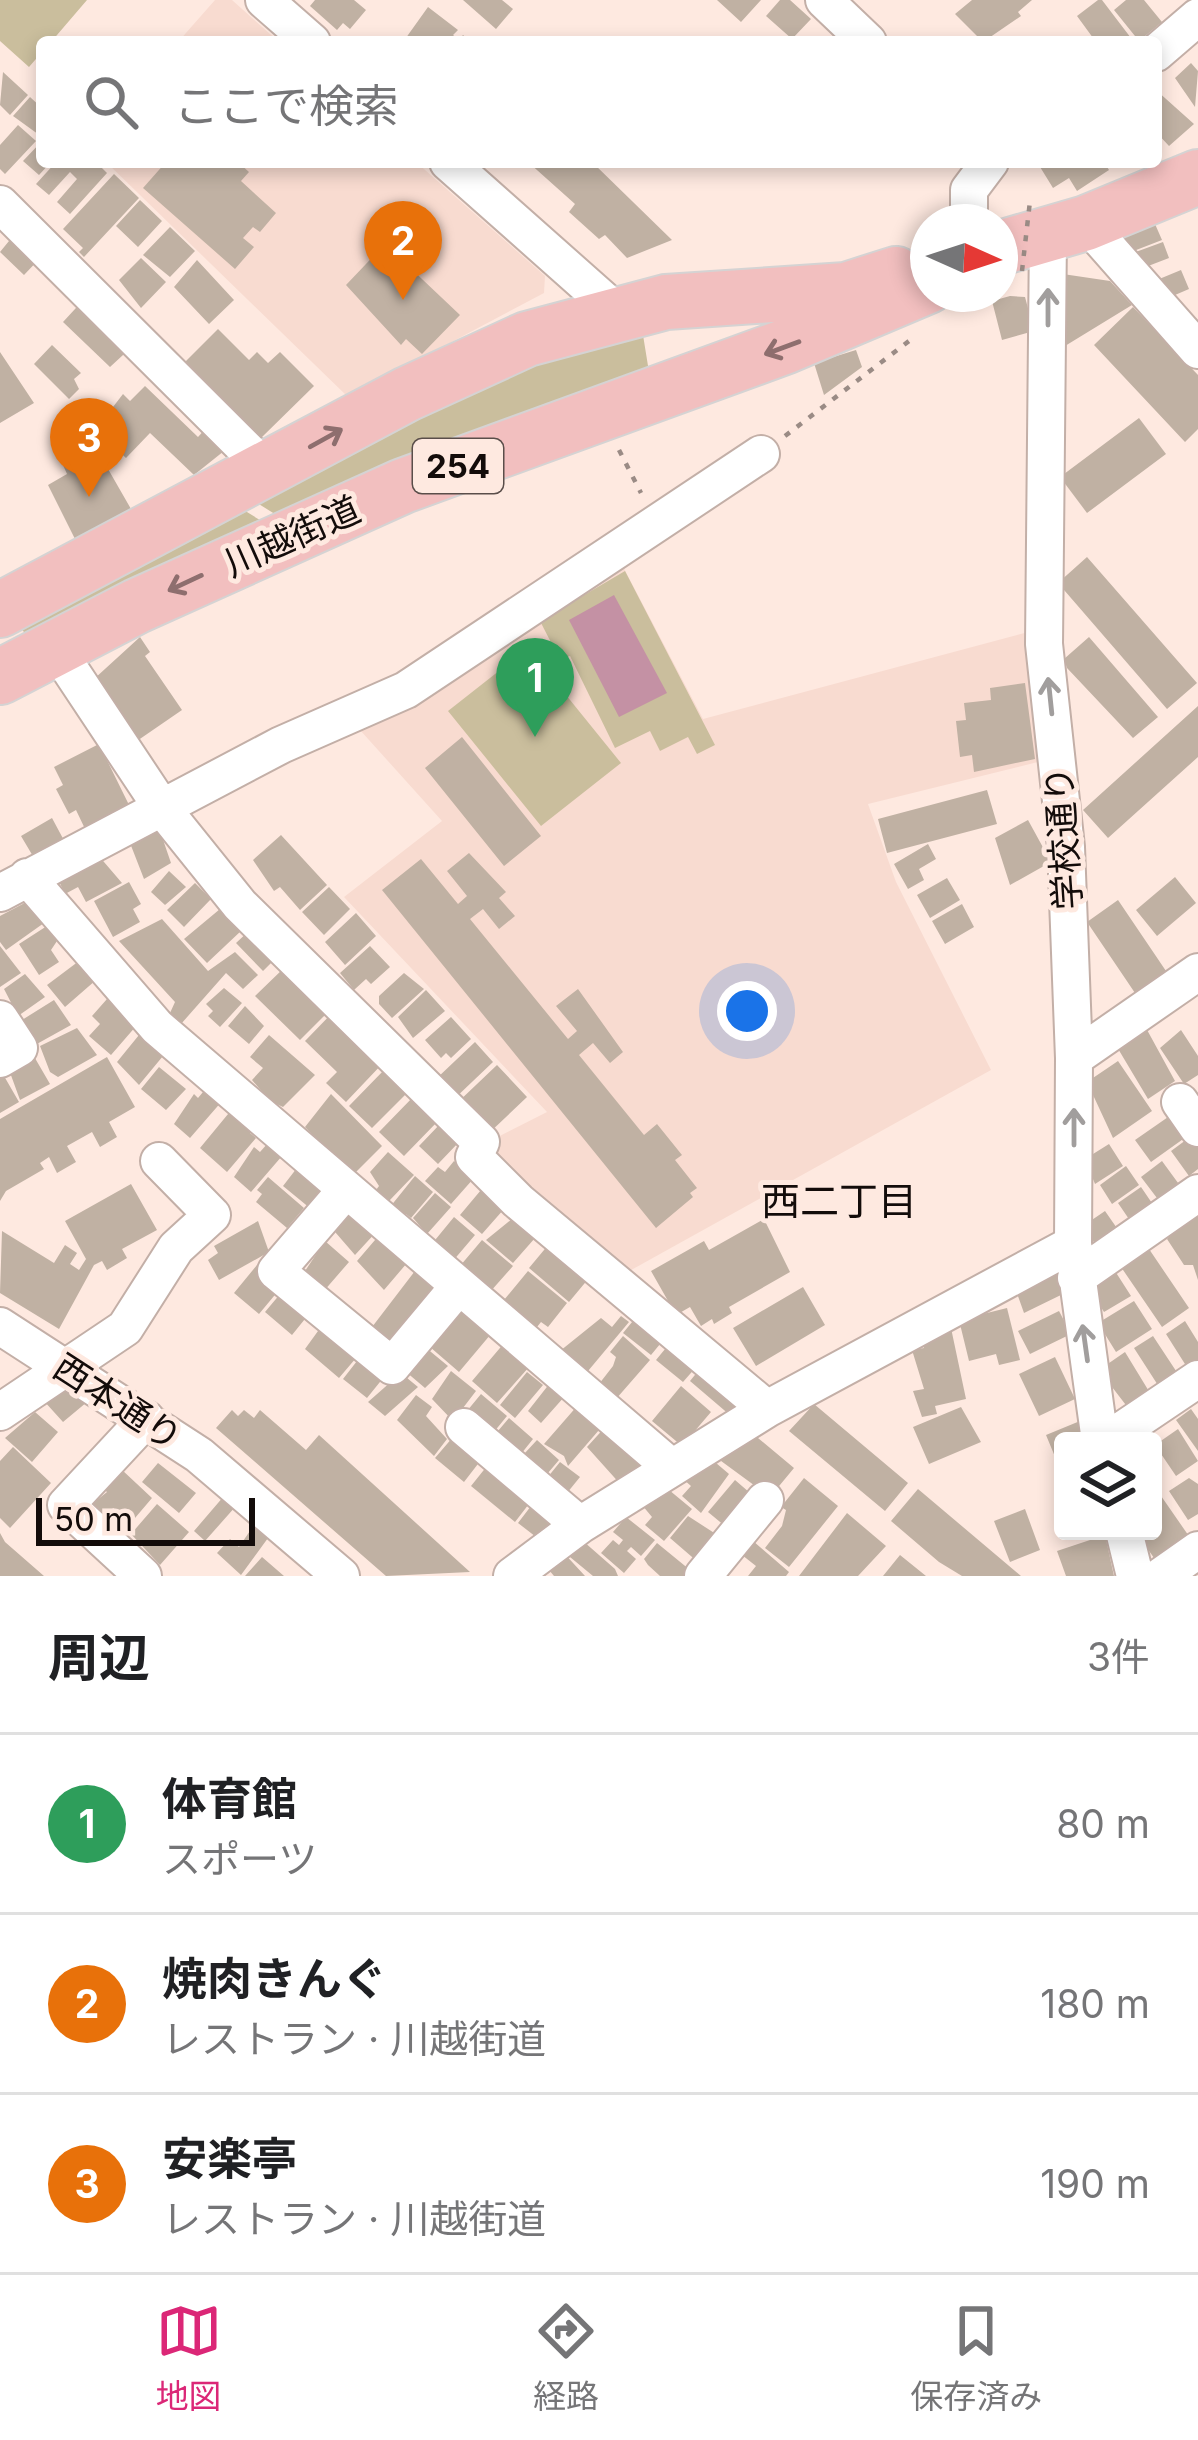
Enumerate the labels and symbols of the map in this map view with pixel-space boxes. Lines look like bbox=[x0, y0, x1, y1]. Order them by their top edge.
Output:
pin: 2 bbox=[364, 201, 442, 300]
north arrow bbox=[910, 204, 1018, 312]
one-way arrow bbox=[1037, 288, 1059, 327]
one-way arrow bbox=[764, 338, 801, 360]
pin: 3 bbox=[50, 398, 128, 497]
one-way arrow bbox=[308, 426, 343, 449]
road number: 254 bbox=[413, 439, 503, 493]
street label: 川越街道 bbox=[217, 487, 367, 585]
one-way arrow bbox=[168, 574, 204, 596]
pin: 1 bbox=[496, 638, 574, 737]
one-way arrow bbox=[1038, 677, 1061, 716]
street label: 学校通り bbox=[1036, 765, 1090, 911]
your location bbox=[717, 981, 777, 1041]
one-way arrow bbox=[1063, 1108, 1085, 1147]
district label: 西二丁目 bbox=[761, 1177, 917, 1224]
one-way arrow bbox=[1073, 1324, 1096, 1363]
street label: 西本通り bbox=[46, 1344, 190, 1460]
scale bar bbox=[36, 1492, 255, 1545]

